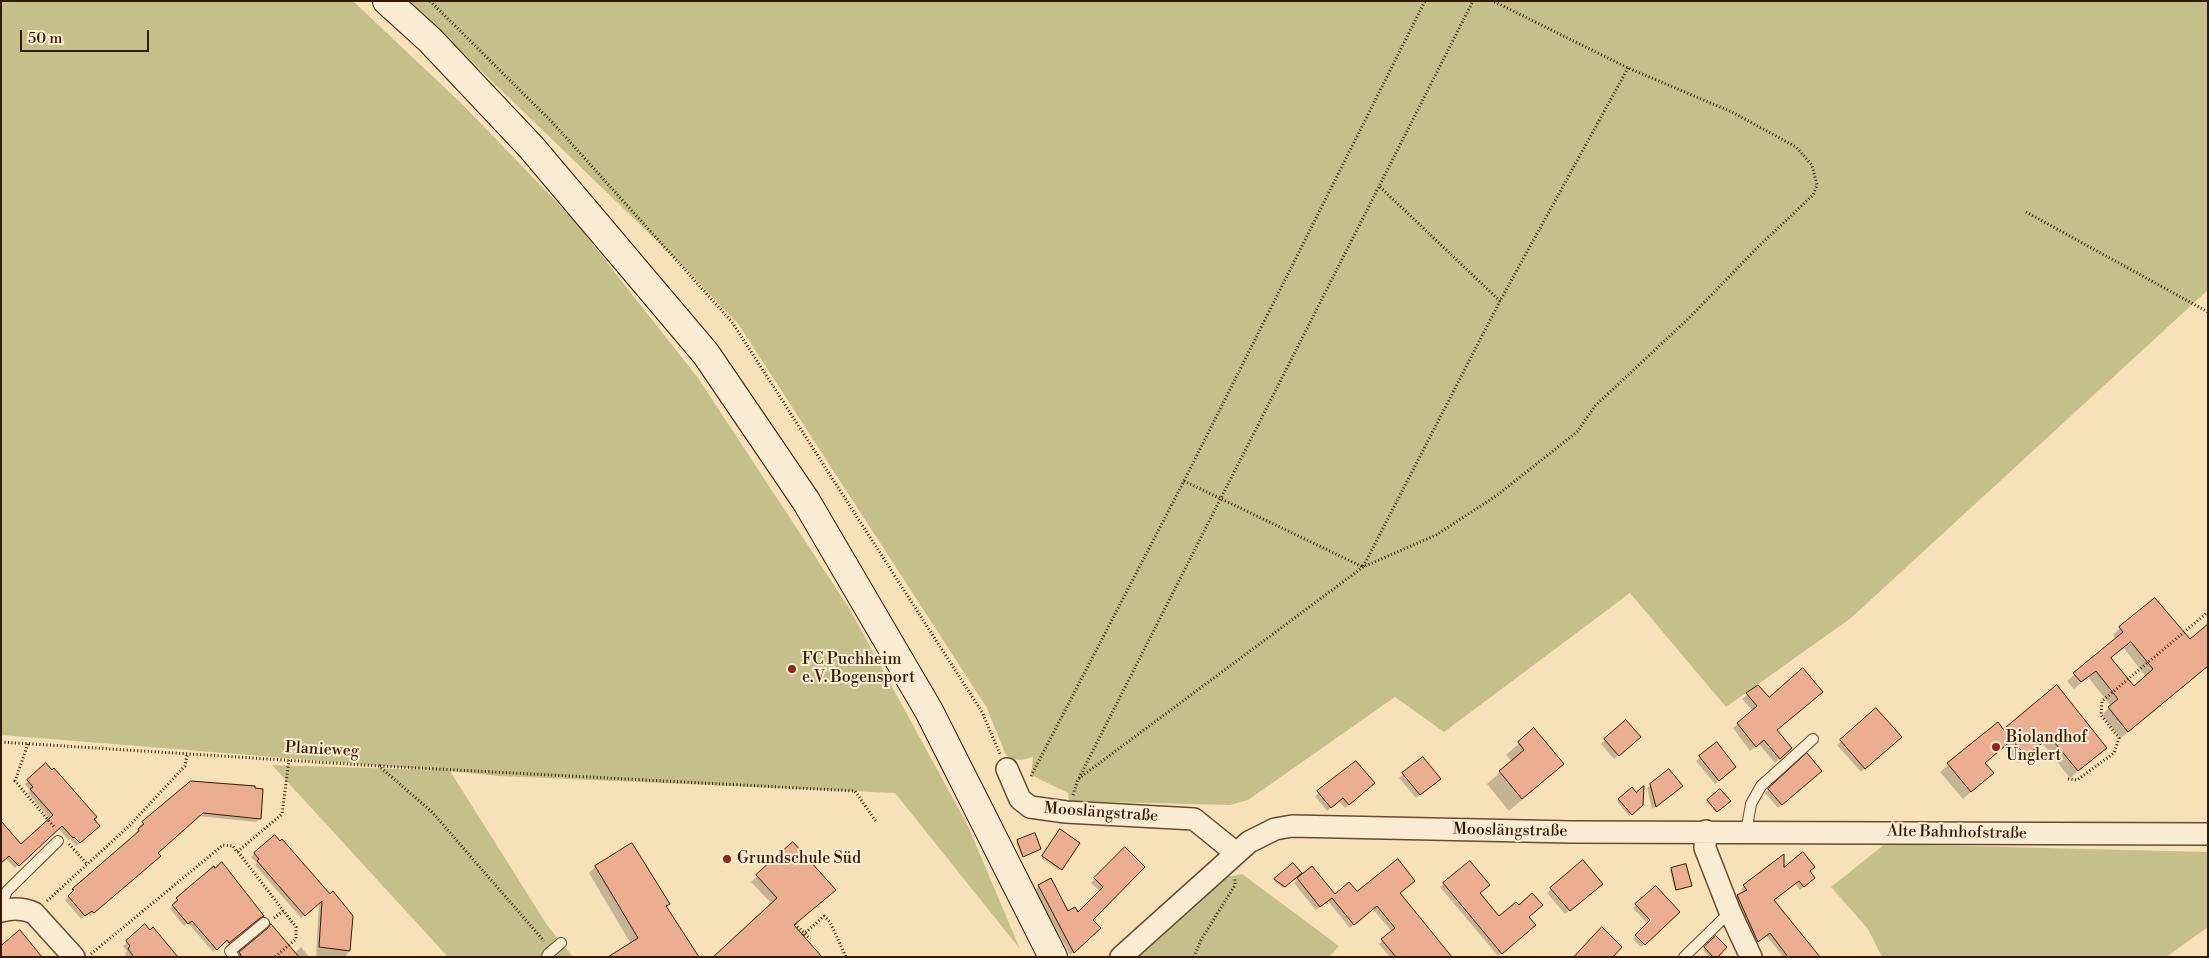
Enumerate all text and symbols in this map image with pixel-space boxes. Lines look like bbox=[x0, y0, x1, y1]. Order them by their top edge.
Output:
scale bar bbox=[22, 20, 151, 52]
text: 50 m bbox=[28, 29, 62, 48]
place label: FC Puchheim e.V. Bogensport bbox=[802, 650, 915, 688]
marker: FC Puchheim e.V. Bogensport bbox=[786, 663, 798, 675]
place label: Biolandhof Unglert bbox=[2006, 728, 2087, 766]
street label: Planieweg bbox=[285, 738, 359, 762]
marker: Biolandhof Unglert bbox=[1990, 741, 2002, 753]
street label: Mooslängstraße bbox=[1043, 799, 1159, 827]
street label: Mooslängstraße bbox=[1453, 820, 1567, 842]
street label: Alte Bahnhofstraße bbox=[1887, 822, 2027, 844]
place label: Grundschule Süd bbox=[737, 849, 861, 869]
marker: Grundschule Süd bbox=[721, 853, 733, 865]

